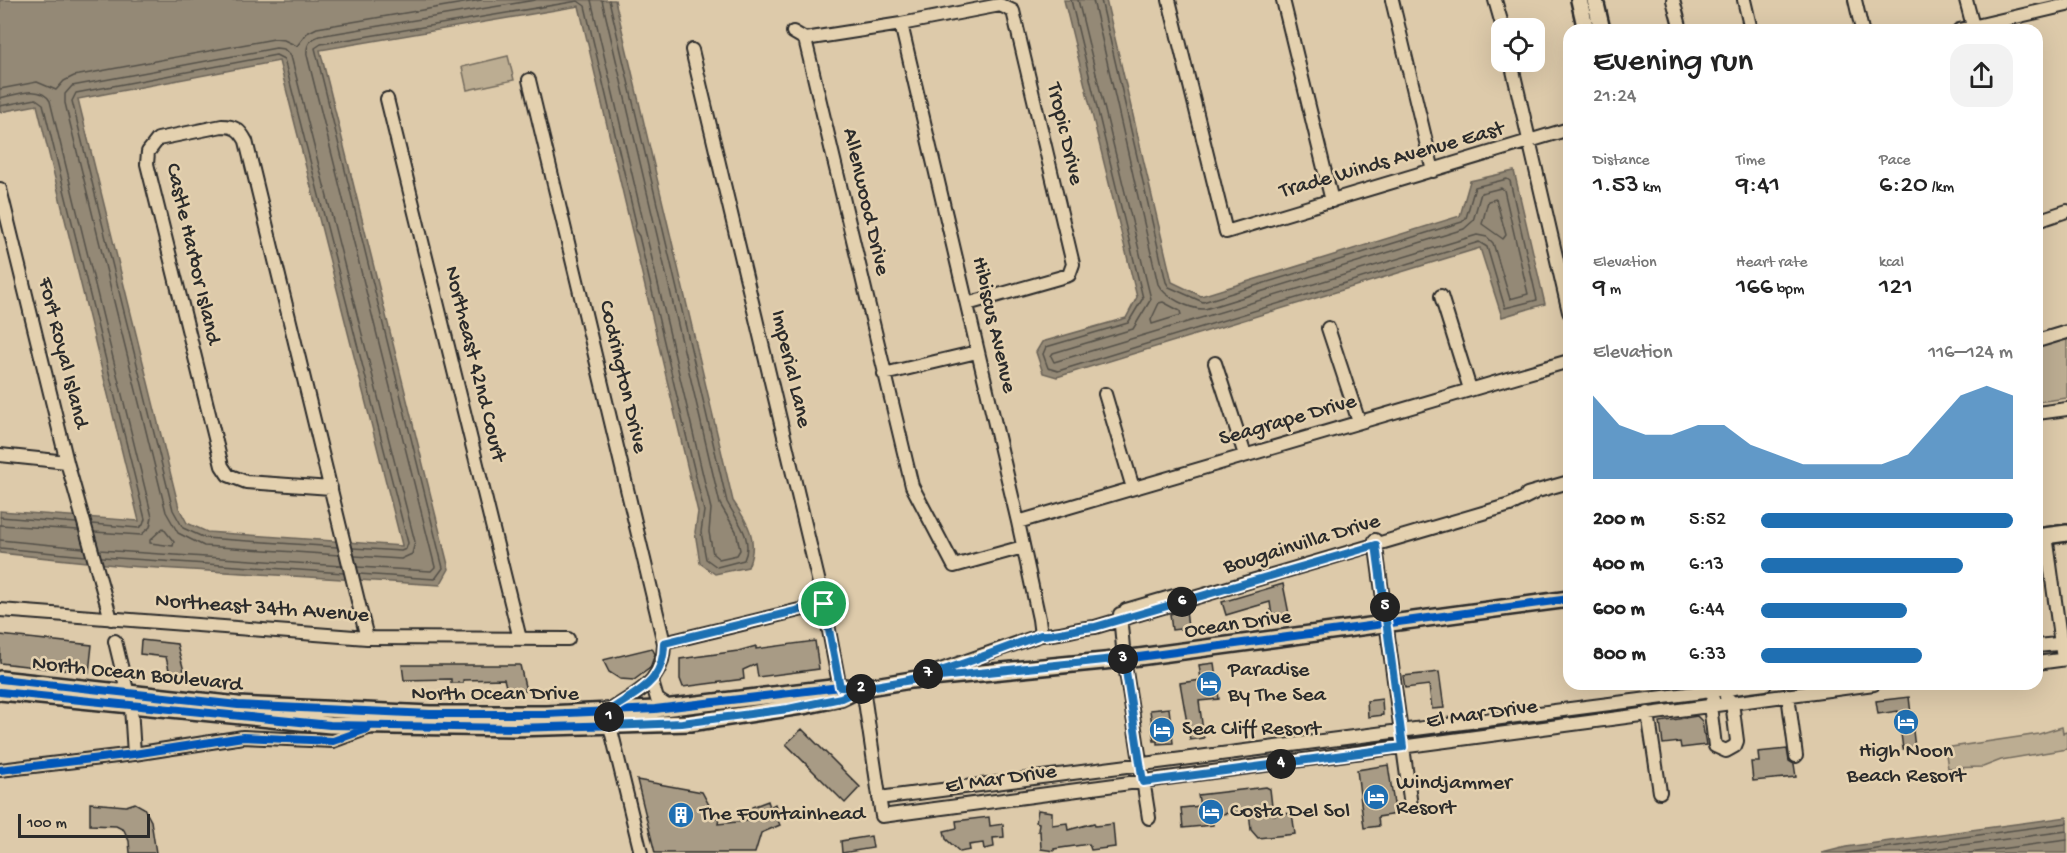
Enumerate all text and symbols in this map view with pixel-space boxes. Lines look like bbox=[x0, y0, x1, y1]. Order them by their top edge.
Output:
map controls bbox=[1491, 18, 1545, 72]
button: locate bbox=[1491, 18, 1545, 72]
text: Evening run bbox=[1593, 44, 1753, 82]
button: share bbox=[1950, 44, 2013, 107]
street label: Tropic Drive bbox=[1039, 78, 1088, 188]
text: 21:24 bbox=[1593, 86, 1636, 109]
street label: Trade Winds Avenue East bbox=[1275, 116, 1509, 206]
street label: Allenwood Drive bbox=[835, 126, 895, 279]
text: Distance bbox=[1593, 152, 1650, 171]
text: Time bbox=[1736, 152, 1765, 171]
text: Pace bbox=[1879, 152, 1910, 171]
street label: Castle Harbor Island bbox=[159, 161, 226, 349]
text: 1.53 bbox=[1593, 171, 1639, 202]
text: 9:41 bbox=[1736, 171, 1780, 202]
text: 6:20 bbox=[1879, 171, 1928, 202]
text: km bbox=[1639, 179, 1661, 198]
text: /km bbox=[1928, 179, 1954, 198]
street label: Hibiscus Avenue bbox=[965, 254, 1021, 396]
text: Elevation bbox=[1593, 254, 1657, 273]
text: Heart rate bbox=[1736, 254, 1808, 273]
text: kcal bbox=[1879, 254, 1904, 273]
street label: Northeast 42nd Court bbox=[437, 264, 511, 466]
text: 9 bbox=[1593, 273, 1606, 304]
text: 166 bbox=[1736, 273, 1773, 304]
text: 121 bbox=[1879, 273, 1913, 304]
street label: Fort Royal Island bbox=[30, 274, 94, 433]
text: m bbox=[1606, 281, 1621, 300]
text: bpm bbox=[1773, 281, 1804, 300]
street label: Codrington Drive bbox=[592, 298, 652, 456]
street label: Imperial Lane bbox=[764, 308, 816, 431]
text: Elevation bbox=[1593, 342, 1673, 365]
text: 116–124 m bbox=[1928, 342, 2013, 365]
street label: Seagrape Drive bbox=[1216, 389, 1360, 453]
street label: Bougainvilla Drive bbox=[1220, 509, 1384, 581]
text: 200 m bbox=[1593, 509, 1644, 532]
text: 5:52 bbox=[1689, 509, 1726, 532]
text: 400 m bbox=[1593, 554, 1644, 577]
text: 6:13 bbox=[1689, 554, 1724, 577]
pin bbox=[798, 578, 849, 629]
icon: arrive bbox=[807, 587, 840, 620]
pin: 6 bbox=[1167, 587, 1197, 617]
street label: Northeast 34th Avenue bbox=[154, 589, 370, 629]
text: 6 bbox=[1178, 592, 1186, 611]
pin: 5 bbox=[1370, 592, 1400, 622]
text: 5 bbox=[1381, 597, 1389, 616]
text: 600 m bbox=[1593, 599, 1645, 622]
text: 6:44 bbox=[1689, 599, 1724, 622]
street label: Ocean Drive bbox=[1183, 605, 1294, 645]
pin: 3 bbox=[1108, 644, 1138, 674]
text: 800 m bbox=[1593, 644, 1646, 667]
text: 6:33 bbox=[1689, 644, 1726, 667]
text: 3 bbox=[1119, 649, 1127, 668]
street label: North Ocean Boulevard bbox=[31, 651, 246, 699]
place label: Paradise By The Sea bbox=[1227, 658, 1327, 709]
pin: 7 bbox=[913, 659, 943, 689]
text: 7 bbox=[924, 664, 932, 683]
hotel icon: Paradise By The Sea bbox=[1194, 669, 1224, 699]
pin: 2 bbox=[846, 674, 876, 704]
text: 2 bbox=[857, 679, 865, 698]
street label: North Ocean Drive bbox=[411, 682, 579, 708]
street label: El Mar Drive bbox=[1425, 694, 1540, 736]
pin: 1 bbox=[594, 702, 624, 732]
text: 1 bbox=[606, 707, 612, 726]
hotel icon: High Noon Beach Resort bbox=[1891, 707, 1921, 737]
hotel icon: Sea Cliff Resort bbox=[1147, 715, 1177, 745]
place label: Sea Cliff Resort bbox=[1182, 717, 1322, 743]
place label: High Noon Beach Resort bbox=[1846, 739, 1967, 790]
pin: 4 bbox=[1266, 749, 1296, 779]
text: 4 bbox=[1277, 754, 1285, 773]
street label: El Mar Drive bbox=[944, 759, 1059, 801]
place label: Windjammer Resort bbox=[1396, 771, 1514, 822]
hotel icon: Windjammer Resort bbox=[1361, 782, 1391, 812]
hotel icon: Costa Del Sol bbox=[1196, 797, 1226, 827]
place label: Costa Del Sol bbox=[1230, 799, 1350, 825]
building icon: The Fountainhead bbox=[666, 800, 696, 830]
place label: The Fountainhead bbox=[698, 802, 867, 828]
scale bar bbox=[18, 811, 150, 838]
text: 100 m bbox=[27, 815, 67, 834]

